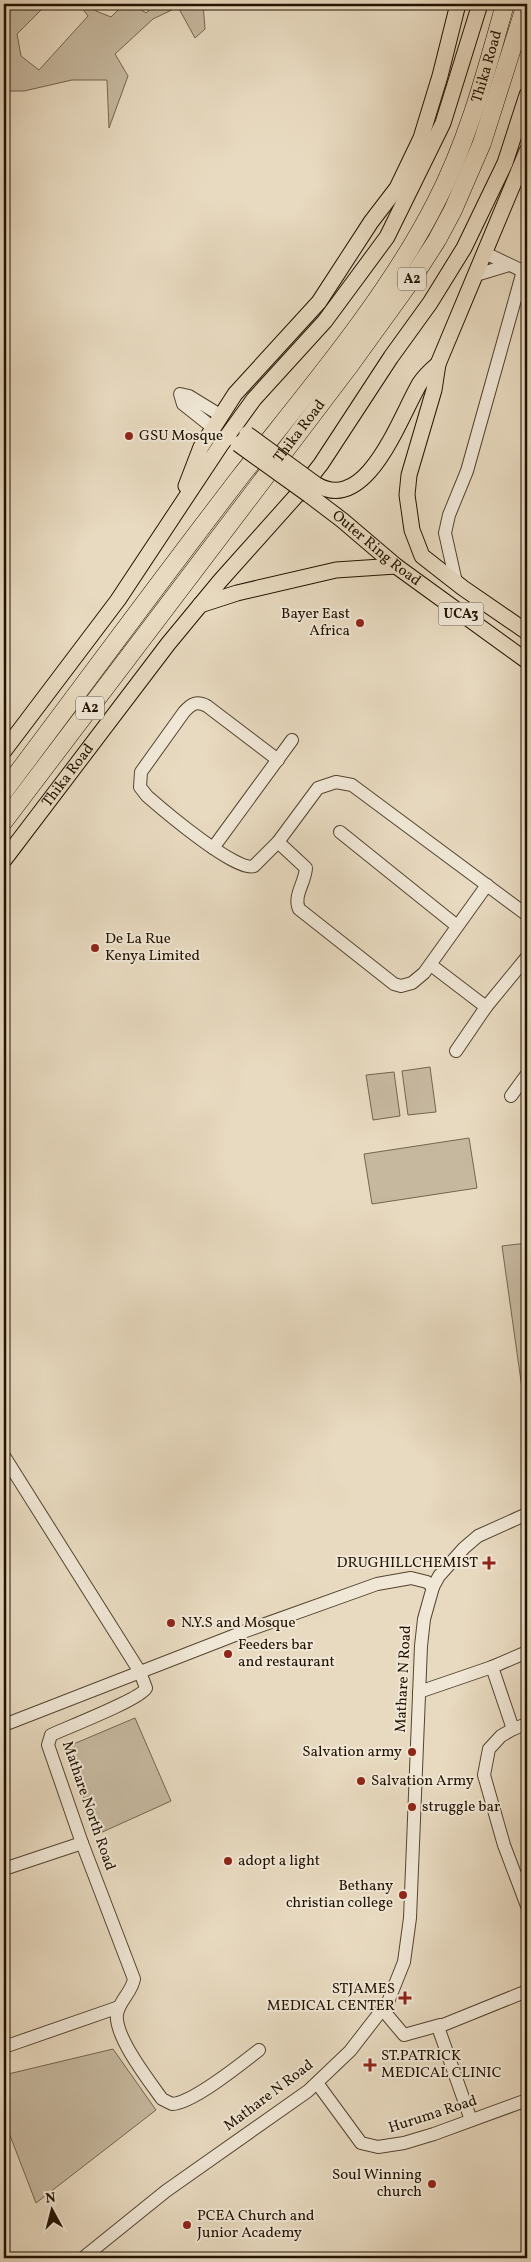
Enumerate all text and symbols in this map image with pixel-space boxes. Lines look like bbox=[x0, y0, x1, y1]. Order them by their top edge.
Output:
street label: Thika Road bbox=[466, 28, 508, 106]
road number: A2 bbox=[398, 268, 426, 290]
street label: Thika Road bbox=[269, 395, 330, 467]
place label: GSU Mosque bbox=[139, 426, 223, 447]
marker: GSU Mosque bbox=[123, 430, 135, 442]
street label: Outer Ring Road bbox=[328, 506, 425, 591]
road number: UCA3 bbox=[438, 602, 484, 626]
place label: Bayer East Africa bbox=[281, 604, 350, 642]
marker: Bayer East Africa bbox=[354, 617, 366, 629]
road number: A2 bbox=[76, 696, 104, 720]
street label: Thika Road bbox=[37, 740, 99, 812]
place label: De La Rue Kenya Limited bbox=[105, 929, 200, 967]
marker: De La Rue Kenya Limited bbox=[89, 942, 101, 954]
place label: DRUGHILLCHEMIST bbox=[336, 1553, 478, 1574]
marker: DRUGHILLCHEMIST bbox=[482, 1556, 496, 1570]
place label: N.Y.S and Mosque bbox=[181, 1613, 296, 1634]
marker: N.Y.S and Mosque bbox=[165, 1617, 177, 1629]
street label: Mathare N Road bbox=[391, 1625, 417, 1733]
place label: Feeders bar and restaurant bbox=[238, 1635, 335, 1673]
marker: Feeders bar and restaurant bbox=[222, 1648, 234, 1660]
street label: Mathare North Road bbox=[56, 1738, 120, 1874]
place label: Salvation army bbox=[302, 1742, 402, 1763]
marker: Salvation army bbox=[406, 1746, 418, 1758]
place label: Salvation Army bbox=[371, 1771, 474, 1792]
marker: Salvation Army bbox=[355, 1775, 367, 1787]
place label: struggle bar bbox=[422, 1797, 500, 1818]
marker: struggle bar bbox=[406, 1801, 418, 1813]
place label: adopt a light bbox=[238, 1851, 320, 1872]
marker: adopt a light bbox=[222, 1855, 234, 1867]
place label: Bethany christian college bbox=[286, 1876, 393, 1914]
marker: Bethany christian college bbox=[397, 1889, 409, 1901]
place label: STJAMES MEDICAL CENTER bbox=[267, 1979, 395, 2017]
marker: STJAMES MEDICAL CENTER bbox=[399, 1992, 411, 2004]
place label: ST.PATRICK MEDICAL CLINIC bbox=[381, 2046, 502, 2084]
street label: Mathare N Road bbox=[220, 2055, 318, 2137]
marker: ST.PATRICK MEDICAL CLINIC bbox=[363, 2058, 377, 2072]
street label: Huruma Road bbox=[386, 2091, 480, 2139]
place label: Soul Winning church bbox=[332, 2165, 422, 2203]
marker: Soul Winning church bbox=[426, 2178, 438, 2190]
north arrow bbox=[28, 2184, 78, 2234]
text: N bbox=[44, 2189, 57, 2209]
place label: PCEA Church and Junior Academy bbox=[197, 2206, 315, 2244]
marker: PCEA Church and Junior Academy bbox=[181, 2219, 193, 2231]

